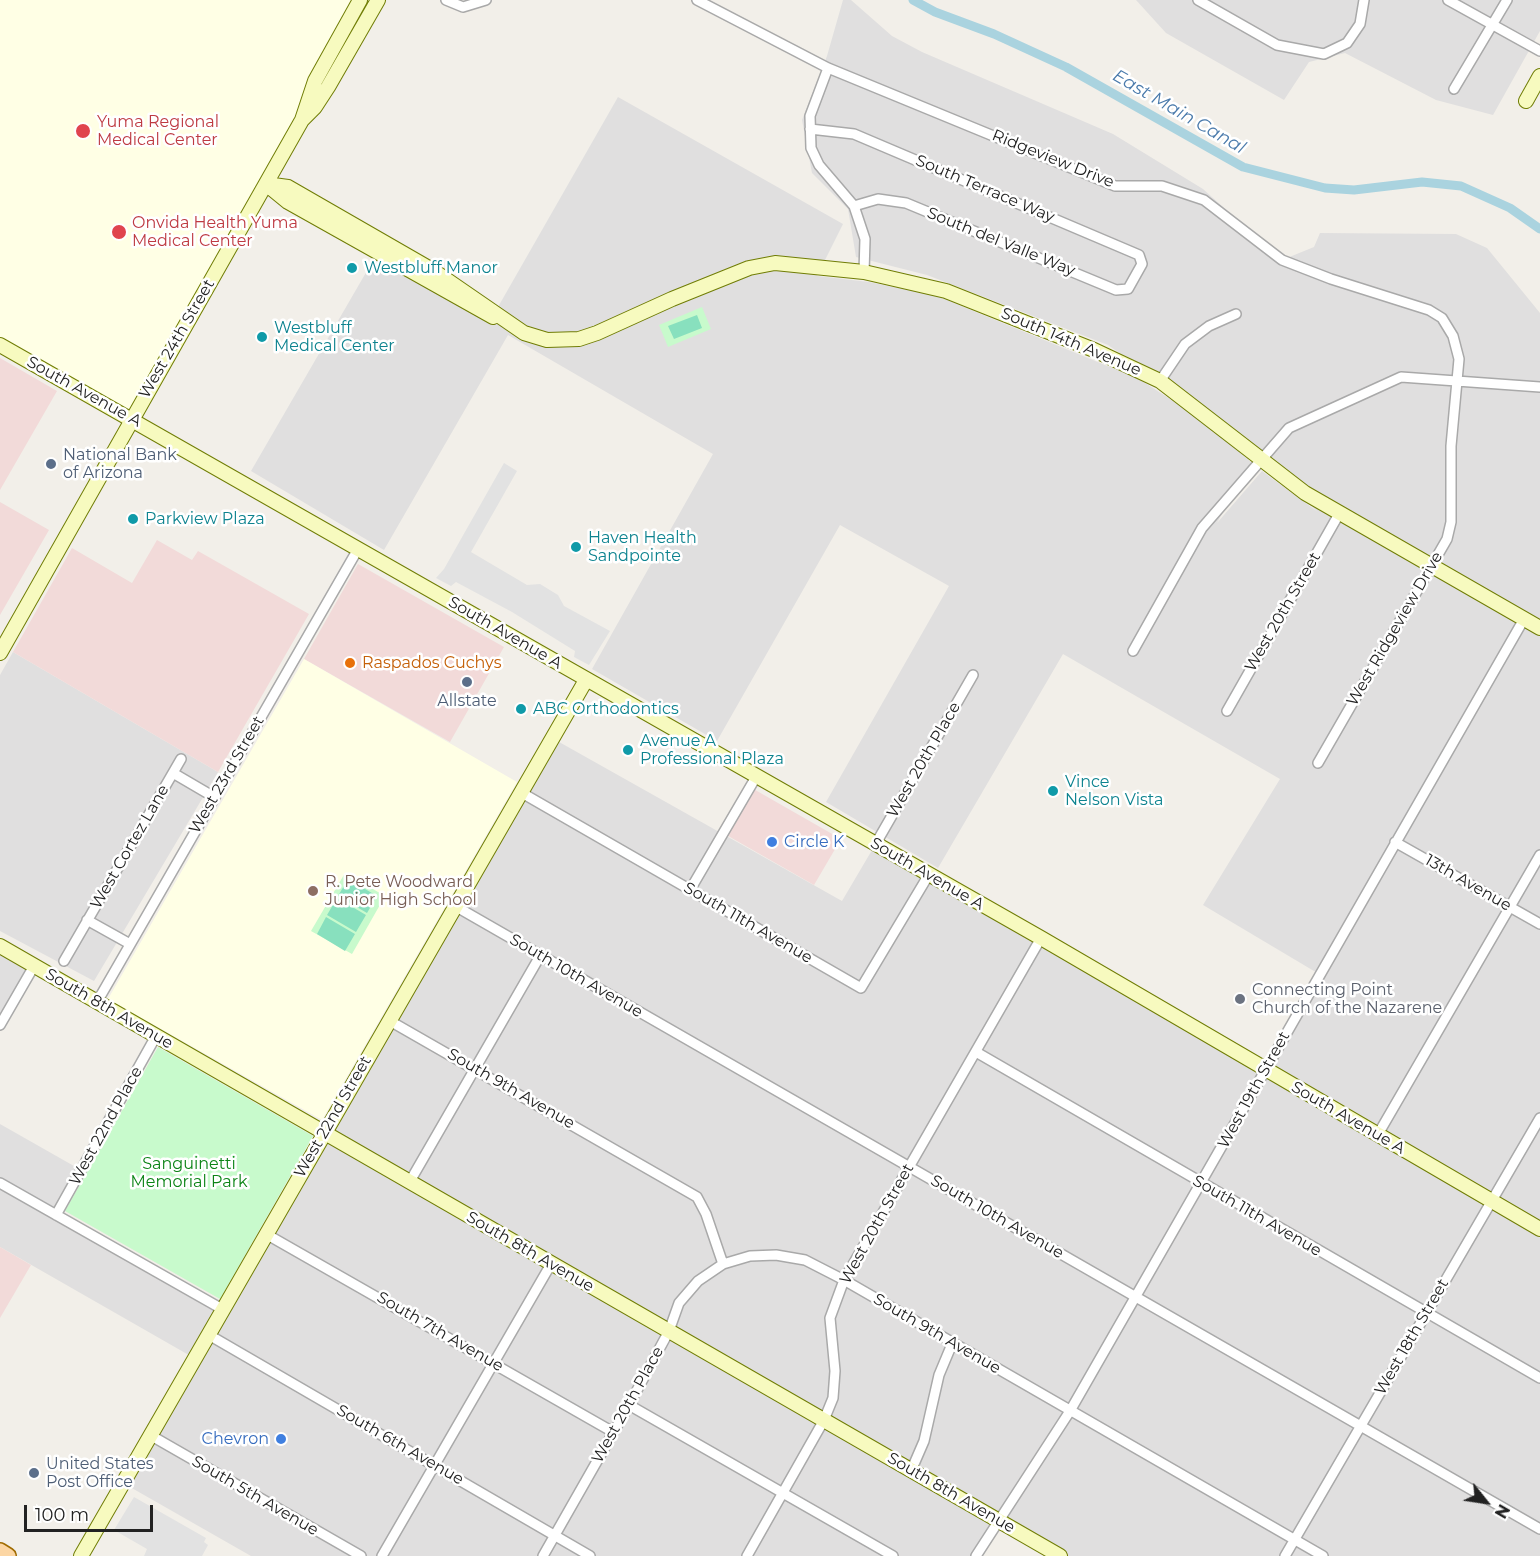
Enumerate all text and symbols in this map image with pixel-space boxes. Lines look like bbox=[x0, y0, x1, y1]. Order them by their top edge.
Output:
water label: East Main Canal bbox=[1109, 65, 1249, 159]
place label: Yuma Regional Medical Center bbox=[97, 112, 219, 150]
marker: Yuma Regional Medical Center bbox=[74, 122, 92, 140]
street label: Ridgeview Drive bbox=[989, 126, 1117, 192]
street label: South Terrace Way bbox=[913, 151, 1057, 227]
street label: South del Valle Way bbox=[924, 204, 1078, 280]
place label: Onvida Health Yuma Medical Center bbox=[132, 213, 298, 251]
marker: Onvida Health Yuma Medical Center bbox=[110, 223, 128, 241]
place label: Westbluff Manor bbox=[364, 258, 498, 278]
marker: Westbluff Manor bbox=[345, 261, 359, 275]
street label: West 24th Street bbox=[135, 276, 219, 402]
street label: South 14th Avenue bbox=[998, 304, 1144, 380]
place label: Westbluff Medical Center bbox=[274, 318, 395, 356]
marker: Westbluff Medical Center bbox=[255, 330, 269, 344]
street label: South Avenue A bbox=[23, 353, 145, 431]
place label: National Bank of Arizona bbox=[63, 445, 177, 483]
marker: National Bank of Arizona bbox=[44, 457, 58, 471]
place label: Parkview Plaza bbox=[145, 509, 265, 529]
marker: Parkview Plaza bbox=[126, 512, 140, 526]
place label: Haven Health Sandpointe bbox=[588, 528, 697, 566]
marker: Haven Health Sandpointe bbox=[569, 540, 583, 554]
street label: West Ridgeview Drive bbox=[1343, 548, 1447, 710]
street label: West 20th Street bbox=[1241, 549, 1325, 675]
street label: South Avenue A bbox=[445, 593, 565, 673]
place label: Raspados Cuchys bbox=[362, 653, 501, 673]
marker: Raspados Cuchys bbox=[343, 656, 357, 670]
marker: Allstate bbox=[460, 675, 474, 689]
place label: Allstate bbox=[437, 691, 497, 711]
place label: ABC Orthodontics bbox=[533, 699, 679, 719]
street label: West 20th Place bbox=[883, 699, 965, 821]
marker: ABC Orthodontics bbox=[514, 702, 528, 716]
street label: West 23rd Street bbox=[185, 713, 269, 837]
place label: Avenue A Professional Plaza bbox=[640, 731, 784, 769]
marker: Avenue A Professional Plaza bbox=[621, 743, 635, 757]
place label: Vince Nelson Vista bbox=[1065, 772, 1163, 810]
street label: West Cortez Lane bbox=[87, 781, 173, 913]
marker: Vince Nelson Vista bbox=[1046, 784, 1060, 798]
place label: Circle K bbox=[784, 832, 844, 852]
street label: South Avenue A bbox=[867, 834, 987, 914]
marker: Circle K bbox=[765, 835, 779, 849]
street label: 13th Avenue bbox=[1421, 851, 1515, 915]
place label: R. Pete Woodward Junior High School bbox=[325, 872, 477, 910]
street label: South 11th Avenue bbox=[680, 878, 816, 968]
marker: R. Pete Woodward Junior High School bbox=[306, 884, 320, 898]
street label: South 10th Avenue bbox=[506, 930, 646, 1022]
street label: South 8th Avenue bbox=[42, 965, 176, 1053]
place label: Connecting Point Church of the Nazarene bbox=[1252, 980, 1442, 1018]
marker: Connecting Point Church of the Nazarene bbox=[1233, 992, 1247, 1006]
street label: West 19th Street bbox=[1214, 1028, 1294, 1152]
street label: South 9th Avenue bbox=[444, 1045, 578, 1133]
street label: West 22nd Street bbox=[290, 1053, 376, 1181]
street label: West 22nd Place bbox=[65, 1063, 147, 1189]
street label: South Avenue A bbox=[1288, 1078, 1408, 1158]
park label: Sanguinetti Memorial Park bbox=[130, 1154, 248, 1192]
street label: West 20th Street bbox=[836, 1160, 918, 1288]
street label: South 10th Avenue bbox=[927, 1171, 1067, 1263]
street label: South 11th Avenue bbox=[1189, 1171, 1325, 1261]
street label: South 8th Avenue bbox=[463, 1208, 597, 1296]
street label: West 18th Street bbox=[1371, 1276, 1453, 1398]
street label: South 7th Avenue bbox=[373, 1288, 507, 1376]
street label: South 9th Avenue bbox=[870, 1290, 1004, 1378]
street label: West 20th Place bbox=[588, 1343, 668, 1467]
street label: South 6th Avenue bbox=[333, 1401, 467, 1489]
place label: Chevron bbox=[202, 1429, 269, 1449]
marker: Chevron bbox=[274, 1432, 288, 1446]
street label: South 8th Avenue bbox=[884, 1449, 1018, 1537]
street label: South 5th Avenue bbox=[188, 1452, 322, 1540]
place label: United States Post Office bbox=[46, 1454, 154, 1492]
marker: United States Post Office bbox=[27, 1466, 41, 1480]
north arrow bbox=[1456, 1472, 1516, 1532]
scale bar bbox=[27, 1493, 156, 1531]
text: N bbox=[1491, 1501, 1513, 1522]
text: 100 m bbox=[35, 1504, 89, 1526]

